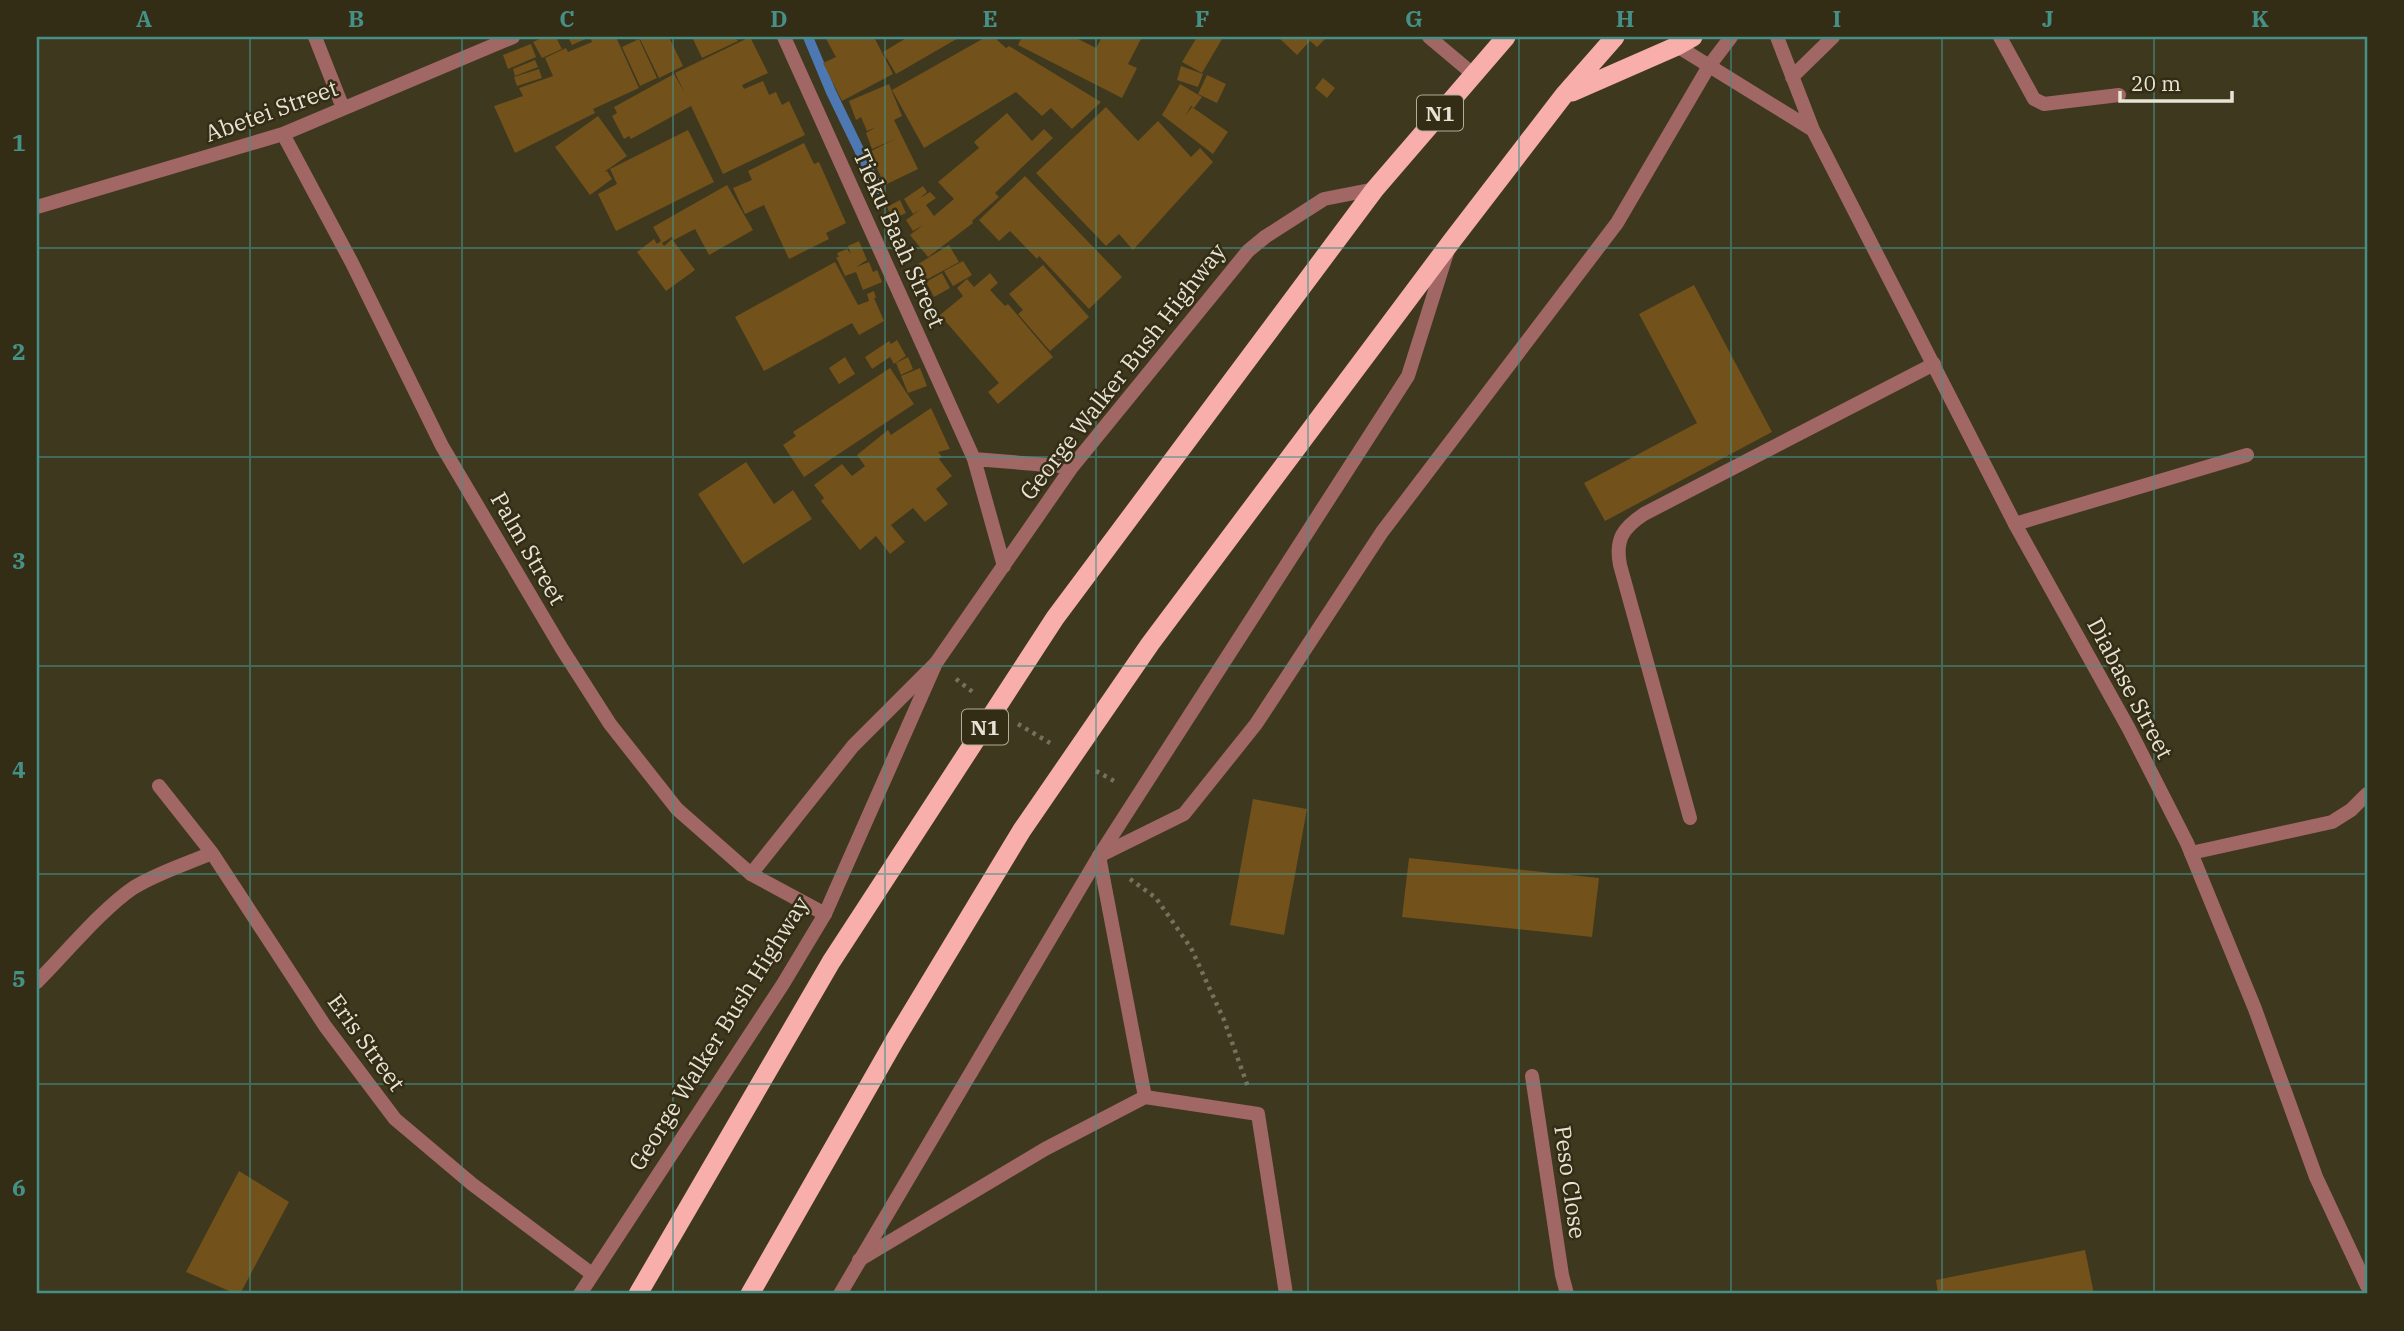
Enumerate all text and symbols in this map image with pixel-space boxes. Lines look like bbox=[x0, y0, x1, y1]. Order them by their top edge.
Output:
text: A bbox=[136, 3, 152, 33]
text: B bbox=[348, 3, 364, 33]
text: C bbox=[559, 3, 575, 33]
text: D bbox=[770, 3, 788, 33]
text: E bbox=[982, 3, 998, 33]
text: F bbox=[1195, 3, 1209, 33]
text: G bbox=[1405, 3, 1423, 33]
text: H bbox=[1616, 3, 1634, 33]
text: I bbox=[1833, 3, 1841, 33]
text: J bbox=[2042, 3, 2054, 33]
text: K bbox=[2251, 3, 2269, 33]
scale bar bbox=[2120, 60, 2232, 104]
text: 20 m bbox=[2131, 69, 2181, 97]
street label: Abetei Street bbox=[200, 72, 342, 148]
road number: N1 bbox=[1417, 96, 1463, 130]
text: 1 bbox=[12, 127, 26, 157]
street label: Tieku Baah Street bbox=[847, 144, 953, 332]
street label: George Walker Bush Highway bbox=[1012, 236, 1232, 506]
text: 2 bbox=[12, 336, 26, 366]
street label: Palm Street bbox=[485, 486, 573, 610]
text: 3 bbox=[12, 545, 26, 575]
street label: Diabase Street bbox=[2081, 612, 2181, 764]
road number: N1 bbox=[962, 710, 1008, 744]
text: 4 bbox=[12, 754, 26, 784]
street label: George Walker Bush Highway bbox=[621, 890, 815, 1176]
text: 5 bbox=[12, 963, 26, 993]
street label: Eris Street bbox=[322, 987, 412, 1097]
street label: Peso Close bbox=[1548, 1123, 1594, 1241]
text: 6 bbox=[12, 1172, 26, 1202]

